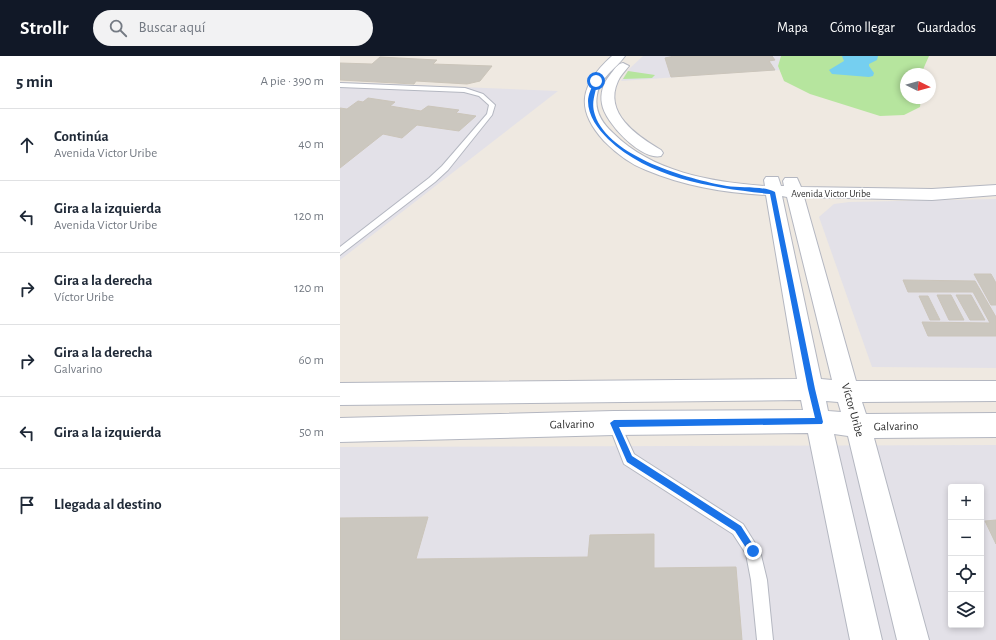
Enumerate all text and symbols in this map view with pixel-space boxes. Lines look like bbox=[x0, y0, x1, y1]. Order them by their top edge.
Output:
search box bbox=[93, 10, 373, 46]
icon: search bbox=[107, 17, 129, 39]
text: Strollr bbox=[20, 19, 69, 38]
text: Buscar aquí bbox=[139, 20, 205, 35]
text: Mapa bbox=[777, 21, 808, 35]
text: Cómo llegar bbox=[830, 21, 895, 35]
text: Guardados bbox=[917, 21, 976, 35]
north arrow bbox=[900, 68, 936, 104]
route start bbox=[587, 72, 605, 90]
text: 5 min bbox=[16, 73, 53, 90]
text: A pie · 390 m bbox=[260, 75, 324, 88]
text: Continúa bbox=[54, 129, 109, 144]
icon: ahead bbox=[16, 134, 38, 156]
text: 40 m bbox=[298, 138, 324, 151]
text: Avenida Victor Uribe bbox=[54, 147, 157, 160]
street label: Avenida Victor Uribe bbox=[791, 189, 871, 199]
text: Gira a la izquierda bbox=[54, 201, 161, 216]
icon: left bbox=[16, 206, 38, 228]
text: 120 m bbox=[294, 210, 324, 223]
text: Avenida Victor Uribe bbox=[54, 219, 157, 232]
text: Gira a la derecha bbox=[54, 273, 153, 288]
icon: right bbox=[16, 278, 38, 300]
text: 120 m bbox=[294, 282, 324, 295]
text: Víctor Uribe bbox=[54, 291, 114, 304]
text: Gira a la derecha bbox=[54, 345, 153, 360]
icon: right bbox=[16, 350, 38, 372]
text: 60 m bbox=[298, 354, 324, 367]
text: Galvarino bbox=[54, 363, 102, 376]
street label: Víctor Uribe bbox=[840, 382, 866, 438]
street label: Galvarino bbox=[550, 418, 595, 430]
street label: Galvarino bbox=[874, 420, 919, 432]
icon: left bbox=[16, 422, 38, 444]
text: Gira a la izquierda bbox=[54, 425, 161, 440]
text: 50 m bbox=[299, 426, 324, 439]
map controls bbox=[948, 484, 984, 628]
button: + bbox=[948, 484, 984, 520]
icon: arrive bbox=[16, 494, 38, 516]
text: Llegada al destino bbox=[54, 497, 162, 512]
button: − bbox=[948, 520, 984, 556]
route end bbox=[744, 542, 762, 560]
button: locate bbox=[948, 556, 984, 592]
button: layers bbox=[948, 592, 984, 628]

